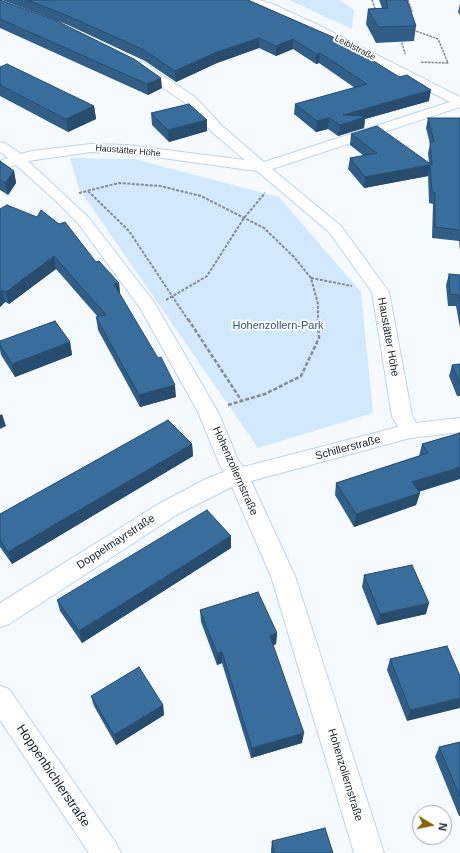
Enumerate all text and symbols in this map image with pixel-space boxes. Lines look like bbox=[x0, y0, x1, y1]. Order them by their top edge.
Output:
street label: Leiblstraße bbox=[333, 33, 377, 63]
street label: Haustätter Höhe bbox=[95, 143, 161, 159]
street label: Haustätter Höhe bbox=[375, 296, 401, 378]
park label: Hohenzollern-Park bbox=[232, 319, 324, 333]
street label: Hohenzollernstraße bbox=[209, 424, 261, 518]
street label: Schillerstraße bbox=[314, 433, 382, 463]
street label: Doppelmayrstraße bbox=[74, 512, 158, 572]
street label: Hoppenbichlerstraße bbox=[13, 722, 93, 830]
street label: Hohenzollernstraße bbox=[325, 727, 365, 823]
north arrow bbox=[412, 805, 452, 845]
text: N bbox=[436, 822, 449, 832]

